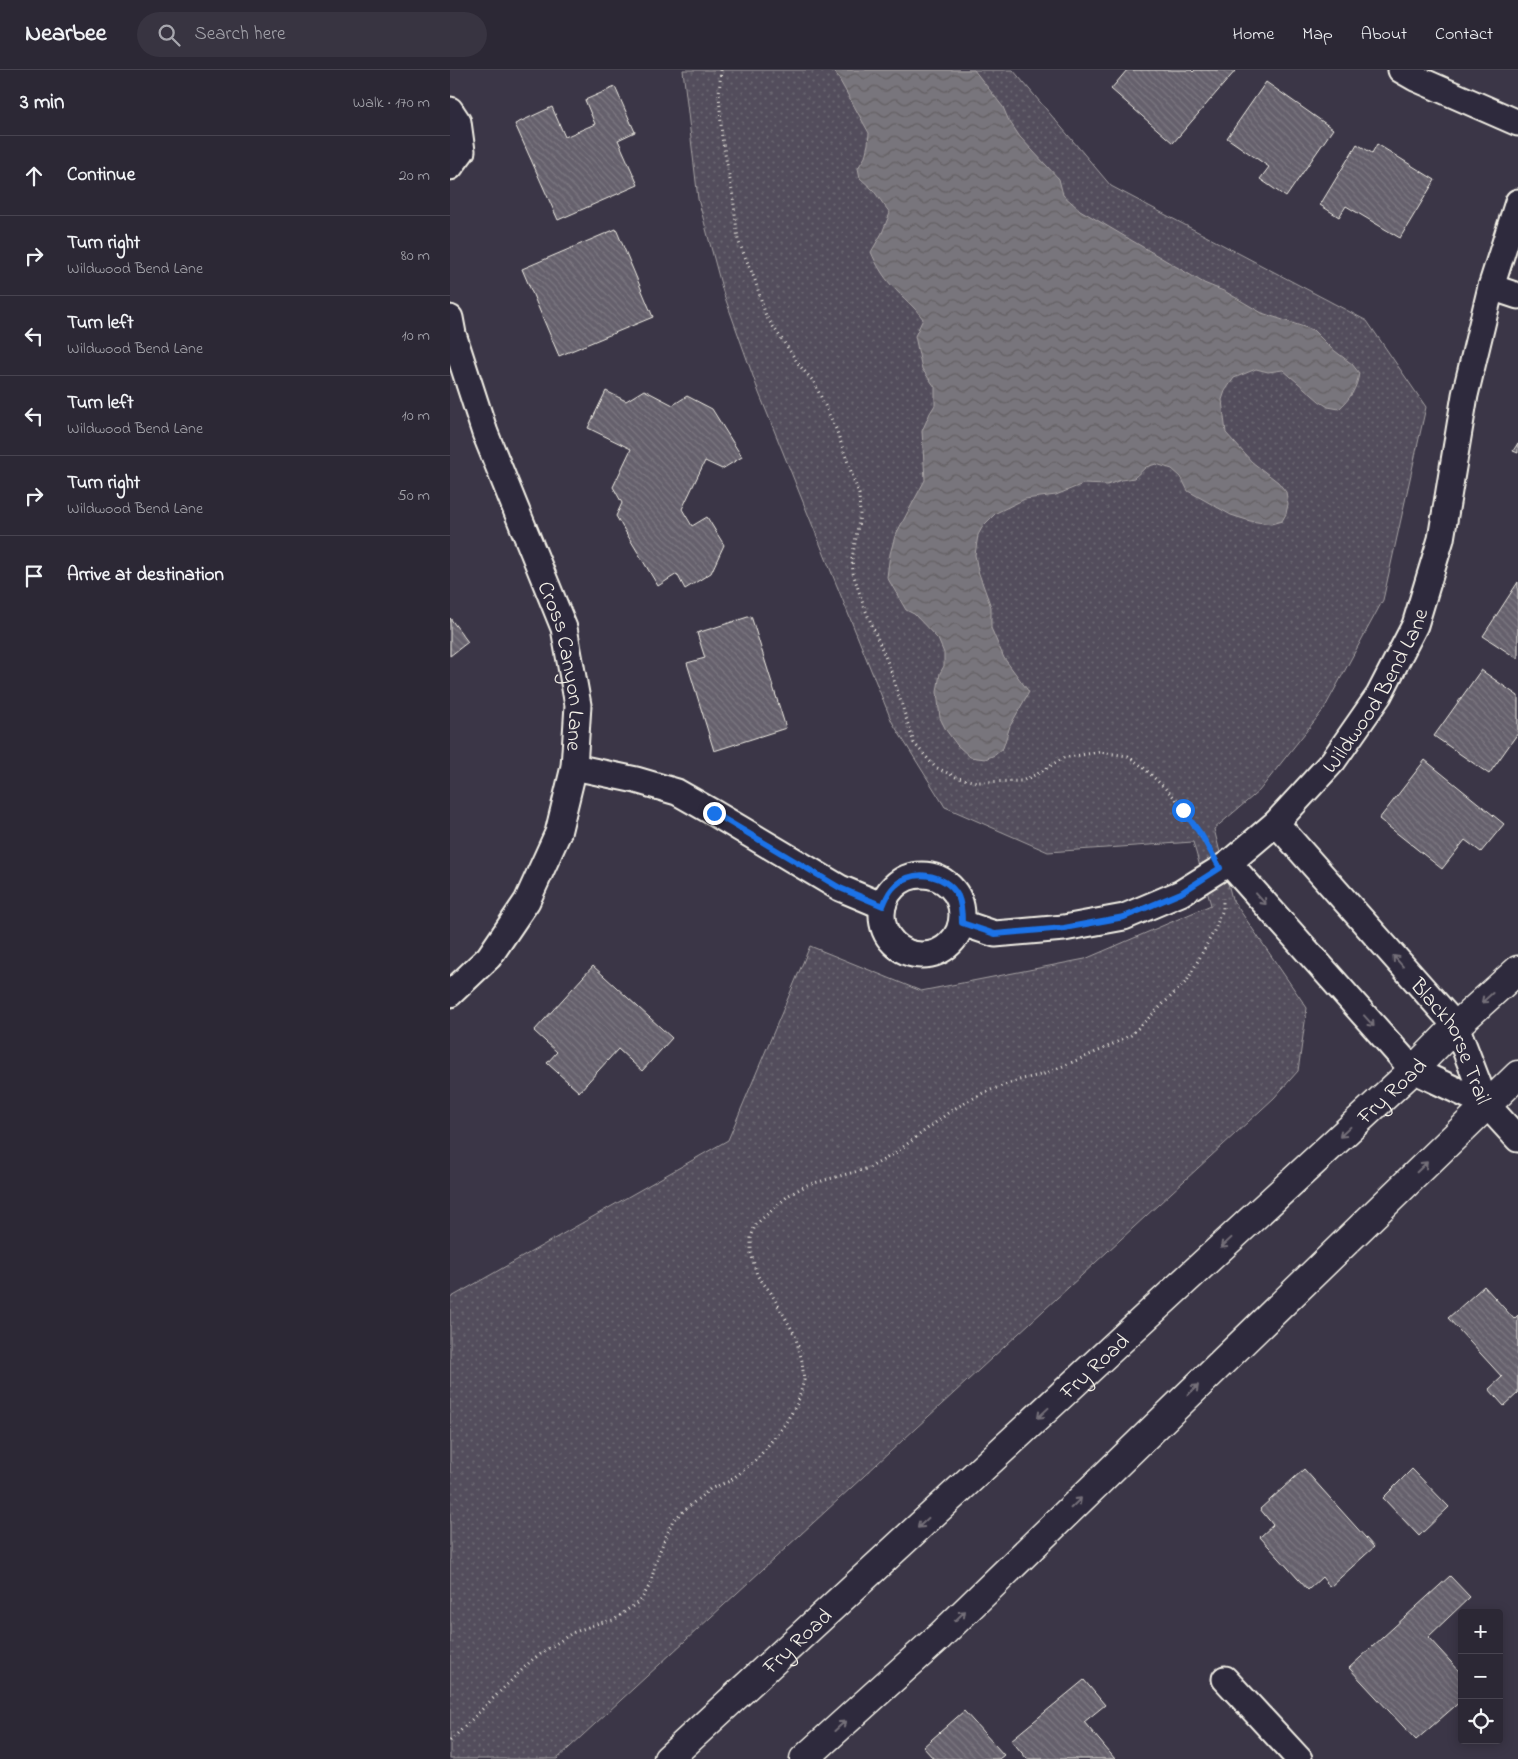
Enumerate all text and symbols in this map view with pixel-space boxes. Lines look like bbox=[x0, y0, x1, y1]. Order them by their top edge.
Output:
search box bbox=[137, 12, 487, 57]
text: Nearbee bbox=[25, 17, 107, 52]
icon: search bbox=[155, 21, 183, 49]
text: Search here bbox=[195, 21, 286, 48]
text: Home bbox=[1233, 22, 1274, 48]
text: Map bbox=[1302, 22, 1333, 48]
text: About bbox=[1361, 22, 1407, 48]
text: Contact bbox=[1435, 22, 1493, 48]
text: 3 min bbox=[20, 88, 64, 118]
text: Walk · 170 m bbox=[353, 91, 430, 115]
icon: ahead bbox=[20, 162, 48, 190]
text: Continue bbox=[67, 162, 135, 189]
text: 20 m bbox=[399, 164, 430, 188]
text: Turn right bbox=[67, 230, 140, 257]
icon: right bbox=[20, 242, 48, 270]
text: 80 m bbox=[401, 244, 430, 268]
text: Wildwood Bend Lane bbox=[67, 257, 203, 281]
text: Turn left bbox=[67, 310, 134, 337]
icon: left bbox=[20, 322, 48, 350]
text: 10 m bbox=[402, 324, 430, 348]
text: Wildwood Bend Lane bbox=[67, 337, 203, 361]
text: Turn left bbox=[67, 390, 134, 417]
icon: left bbox=[20, 402, 48, 430]
text: 10 m bbox=[402, 404, 430, 428]
text: Wildwood Bend Lane bbox=[67, 417, 203, 441]
text: Turn right bbox=[67, 470, 140, 497]
icon: right bbox=[20, 482, 48, 510]
text: 50 m bbox=[398, 484, 430, 508]
text: Wildwood Bend Lane bbox=[67, 497, 203, 521]
icon: arrive bbox=[20, 562, 48, 590]
text: Arrive at destination bbox=[67, 562, 224, 589]
street label: Cross Canyon Lane bbox=[528, 577, 591, 752]
street label: Wildwood Bend Lane bbox=[1316, 605, 1438, 782]
route start bbox=[1172, 799, 1195, 822]
route end bbox=[703, 802, 726, 825]
one-way arrow bbox=[1255, 893, 1267, 906]
one-way arrow bbox=[1393, 954, 1404, 967]
street label: Blackhorse Trail bbox=[1401, 971, 1498, 1109]
one-way arrow bbox=[1481, 992, 1494, 1004]
one-way arrow bbox=[1363, 1014, 1375, 1027]
street label: Fry Road bbox=[1350, 1052, 1435, 1134]
one-way arrow bbox=[1339, 1126, 1352, 1138]
one-way arrow bbox=[1416, 1161, 1428, 1173]
one-way arrow bbox=[1220, 1237, 1233, 1249]
street label: Fry Road bbox=[1053, 1327, 1138, 1409]
one-way arrow bbox=[1187, 1384, 1199, 1396]
one-way arrow bbox=[1036, 1407, 1049, 1418]
one-way arrow bbox=[1070, 1497, 1083, 1509]
one-way arrow bbox=[917, 1517, 930, 1529]
street label: Fry Road bbox=[756, 1602, 841, 1684]
map controls bbox=[1458, 1609, 1503, 1744]
button: + bbox=[1458, 1609, 1503, 1654]
one-way arrow bbox=[954, 1610, 966, 1622]
button: − bbox=[1458, 1654, 1503, 1699]
button: locate bbox=[1458, 1699, 1503, 1744]
one-way arrow bbox=[834, 1720, 847, 1732]

